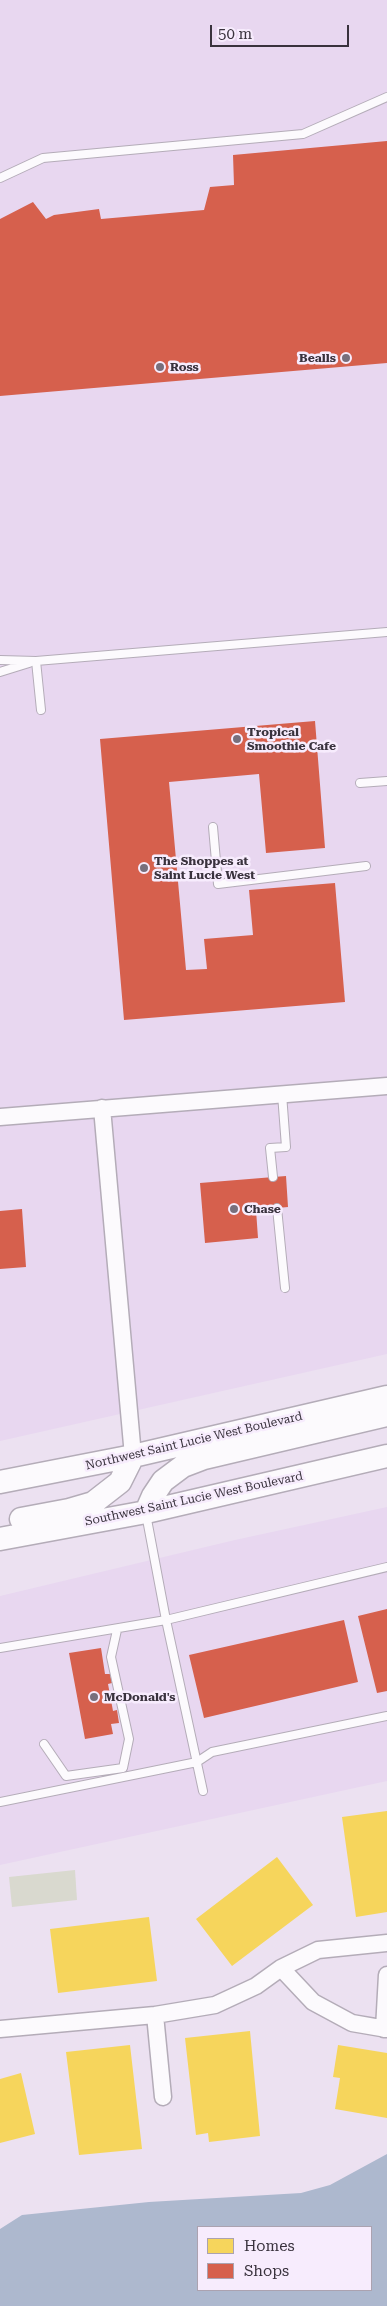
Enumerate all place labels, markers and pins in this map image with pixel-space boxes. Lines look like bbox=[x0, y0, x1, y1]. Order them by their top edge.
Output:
place label: Bealls bbox=[299, 351, 336, 365]
marker: Bealls bbox=[340, 352, 352, 364]
place label: Ross bbox=[170, 360, 199, 374]
marker: Ross bbox=[154, 361, 166, 373]
place label: Tropical Smoothie Cafe bbox=[247, 725, 336, 753]
marker: Tropical Smoothie Cafe bbox=[231, 733, 243, 745]
place label: The Shoppes at Saint Lucie West bbox=[154, 854, 255, 882]
marker: The Shoppes at Saint Lucie West bbox=[138, 862, 150, 874]
place label: Chase bbox=[244, 1202, 281, 1216]
marker: Chase bbox=[228, 1203, 240, 1215]
place label: McDonald's bbox=[104, 1690, 175, 1704]
marker: McDonald's bbox=[88, 1691, 100, 1703]

